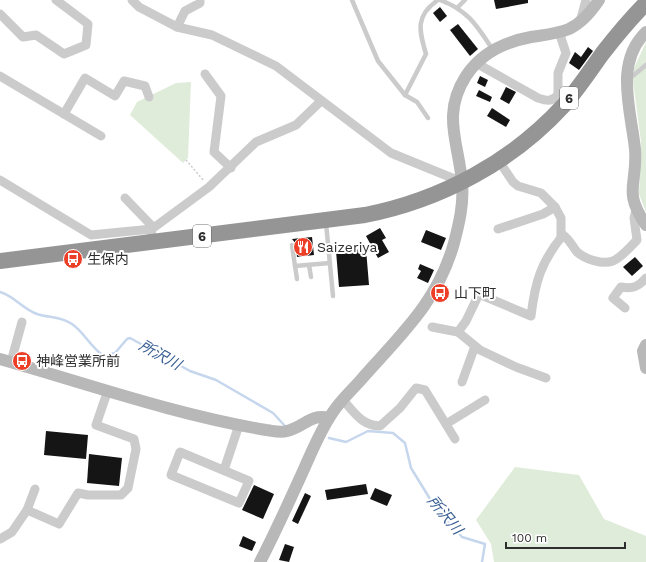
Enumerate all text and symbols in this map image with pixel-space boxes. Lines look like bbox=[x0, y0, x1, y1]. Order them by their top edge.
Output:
road number: 6 bbox=[560, 87, 578, 109]
road number: 6 bbox=[193, 225, 211, 247]
restaurant icon: Saizeriya bbox=[292, 236, 314, 258]
place label: Saizeriya bbox=[317, 239, 377, 255]
bus stop icon: 生保内 bbox=[62, 248, 84, 270]
place label: 生保内 bbox=[87, 251, 129, 267]
bus stop icon: 山下町 bbox=[429, 282, 451, 304]
place label: 山下町 bbox=[454, 285, 496, 301]
water label: 所沢川 bbox=[136, 336, 186, 375]
bus stop icon: 神峰営業所前 bbox=[11, 350, 33, 372]
place label: 神峰営業所前 bbox=[36, 353, 120, 369]
water label: 所沢川 bbox=[424, 492, 468, 540]
scale bar bbox=[506, 524, 625, 550]
text: 100 m bbox=[512, 531, 547, 545]

